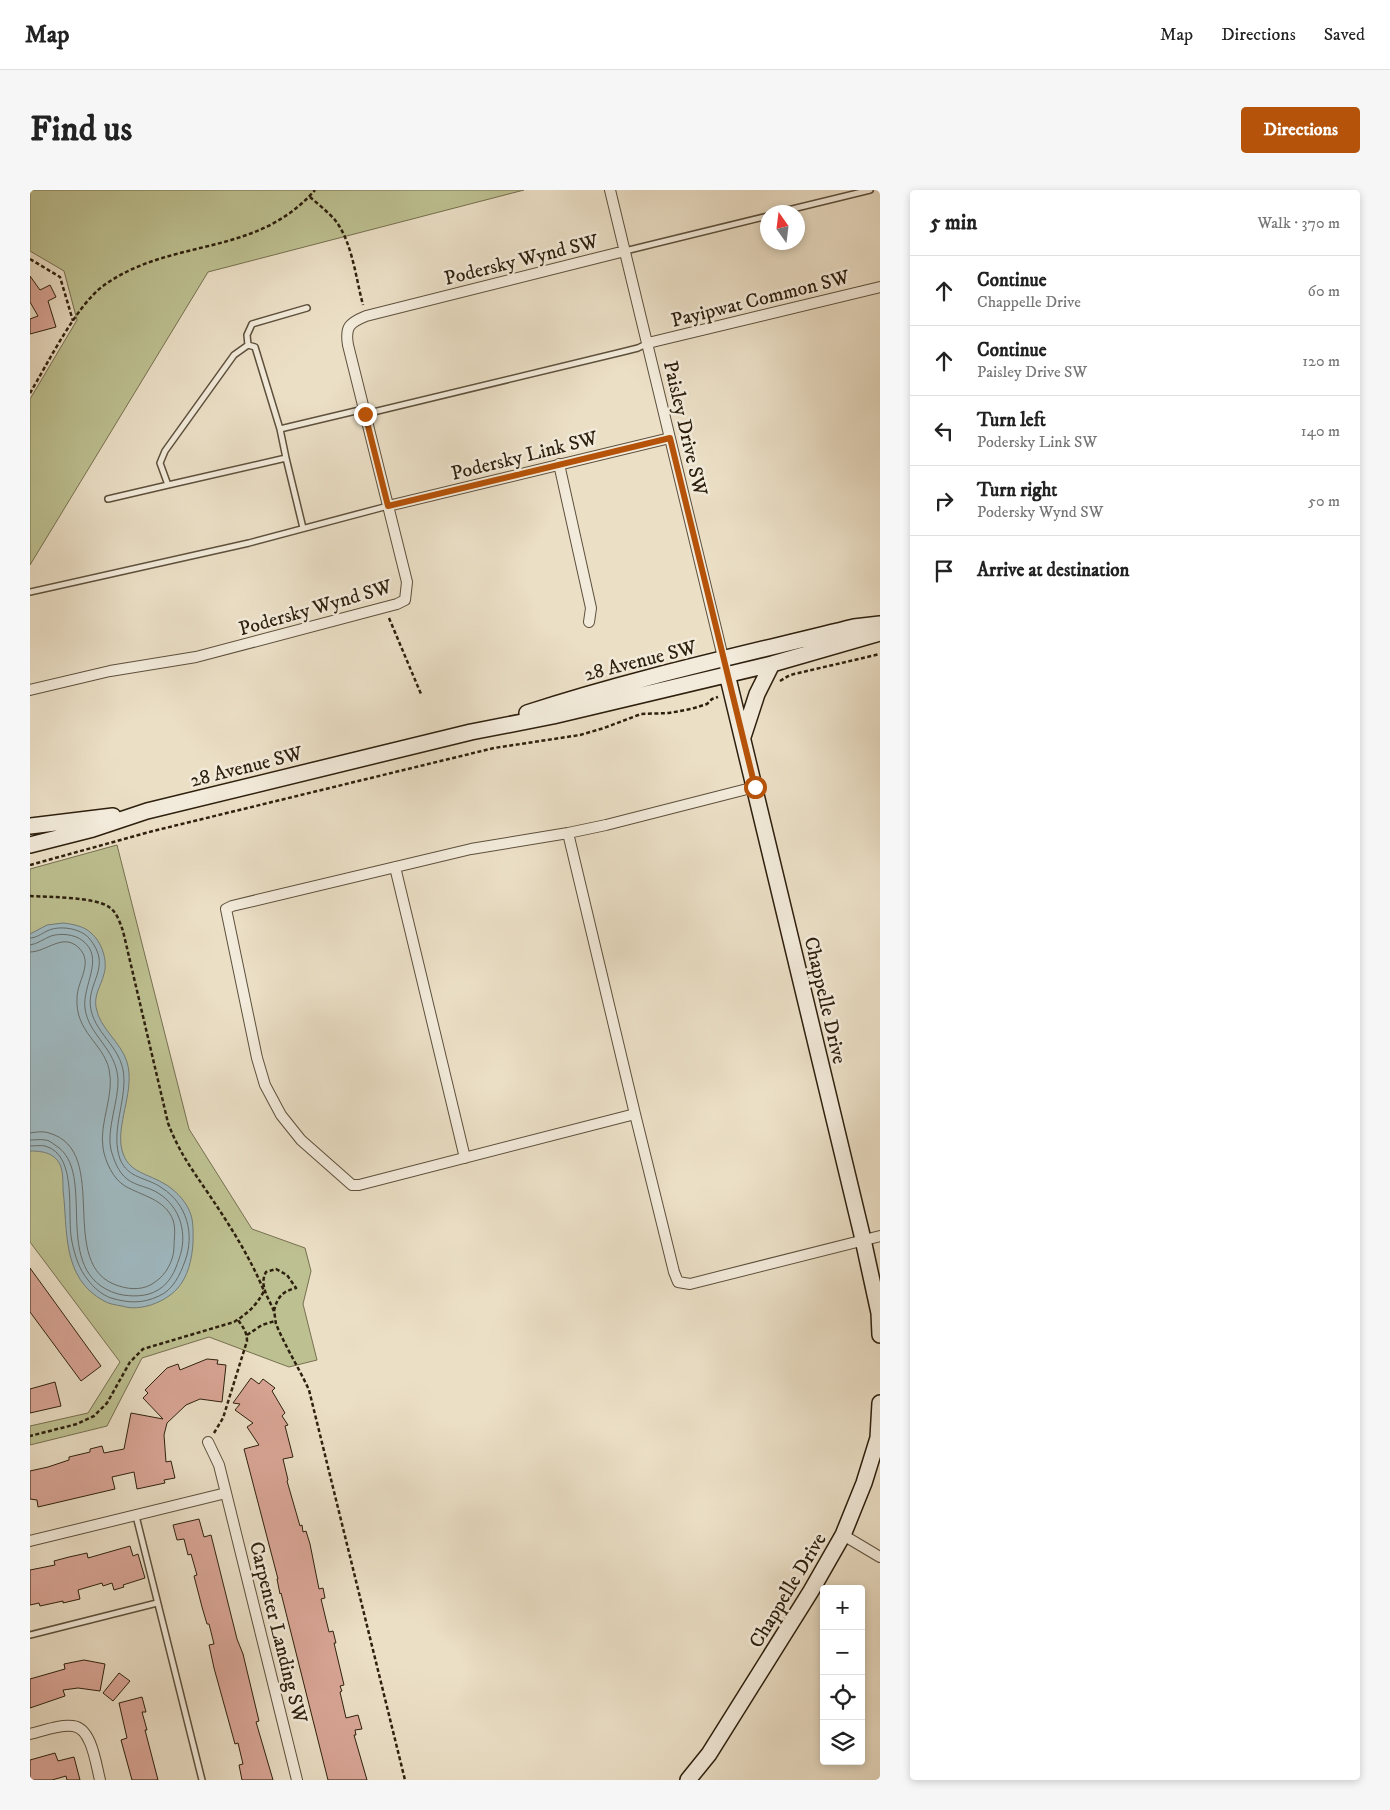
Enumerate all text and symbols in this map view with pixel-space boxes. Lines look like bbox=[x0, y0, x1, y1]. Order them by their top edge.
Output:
text: Map bbox=[25, 20, 69, 50]
text: Map bbox=[1160, 24, 1193, 46]
text: Directions bbox=[1221, 24, 1296, 46]
text: Saved bbox=[1324, 24, 1365, 46]
button: Directions bbox=[1241, 107, 1360, 153]
text: Find us bbox=[30, 108, 132, 152]
north arrow bbox=[760, 205, 805, 250]
text: 5 min bbox=[930, 210, 977, 236]
text: Walk · 370 m bbox=[1258, 213, 1340, 233]
street label: Podersky Wynd SW bbox=[442, 229, 602, 292]
street label: Payipwat Common SW bbox=[669, 265, 853, 334]
text: Continue bbox=[977, 269, 1047, 292]
icon: ahead bbox=[930, 277, 958, 305]
text: 60 m bbox=[1308, 281, 1340, 301]
text: Chappelle Drive bbox=[977, 292, 1081, 312]
text: Continue bbox=[977, 339, 1047, 362]
icon: ahead bbox=[930, 347, 958, 375]
text: 120 m bbox=[1302, 351, 1340, 371]
street label: Paisley Drive SW bbox=[657, 359, 712, 499]
text: Paisley Drive SW bbox=[977, 362, 1087, 382]
route end bbox=[354, 403, 377, 426]
text: Turn left bbox=[977, 409, 1046, 432]
icon: left bbox=[930, 417, 958, 445]
text: 140 m bbox=[1301, 421, 1340, 441]
street label: Podersky Link SW bbox=[449, 426, 601, 487]
text: Podersky Link SW bbox=[977, 432, 1097, 452]
text: Turn right bbox=[977, 479, 1057, 502]
icon: right bbox=[930, 487, 958, 515]
text: 50 m bbox=[1308, 491, 1340, 511]
text: Podersky Wynd SW bbox=[977, 502, 1103, 522]
icon: arrive bbox=[930, 557, 958, 585]
text: Arrive at destination bbox=[977, 559, 1129, 582]
street label: Podersky Wynd SW bbox=[236, 574, 395, 642]
street label: 28 Avenue SW bbox=[582, 635, 700, 687]
street label: 28 Avenue SW bbox=[188, 741, 306, 793]
route start bbox=[744, 776, 767, 799]
street label: Chappelle Drive bbox=[798, 934, 851, 1066]
street label: Chappelle Drive bbox=[744, 1529, 832, 1653]
street label: Carpenter Landing SW bbox=[243, 1539, 312, 1726]
map controls bbox=[820, 1585, 865, 1765]
button: + bbox=[820, 1585, 865, 1630]
button: − bbox=[820, 1630, 865, 1675]
button: locate bbox=[820, 1675, 865, 1720]
button: layers bbox=[820, 1720, 865, 1765]

